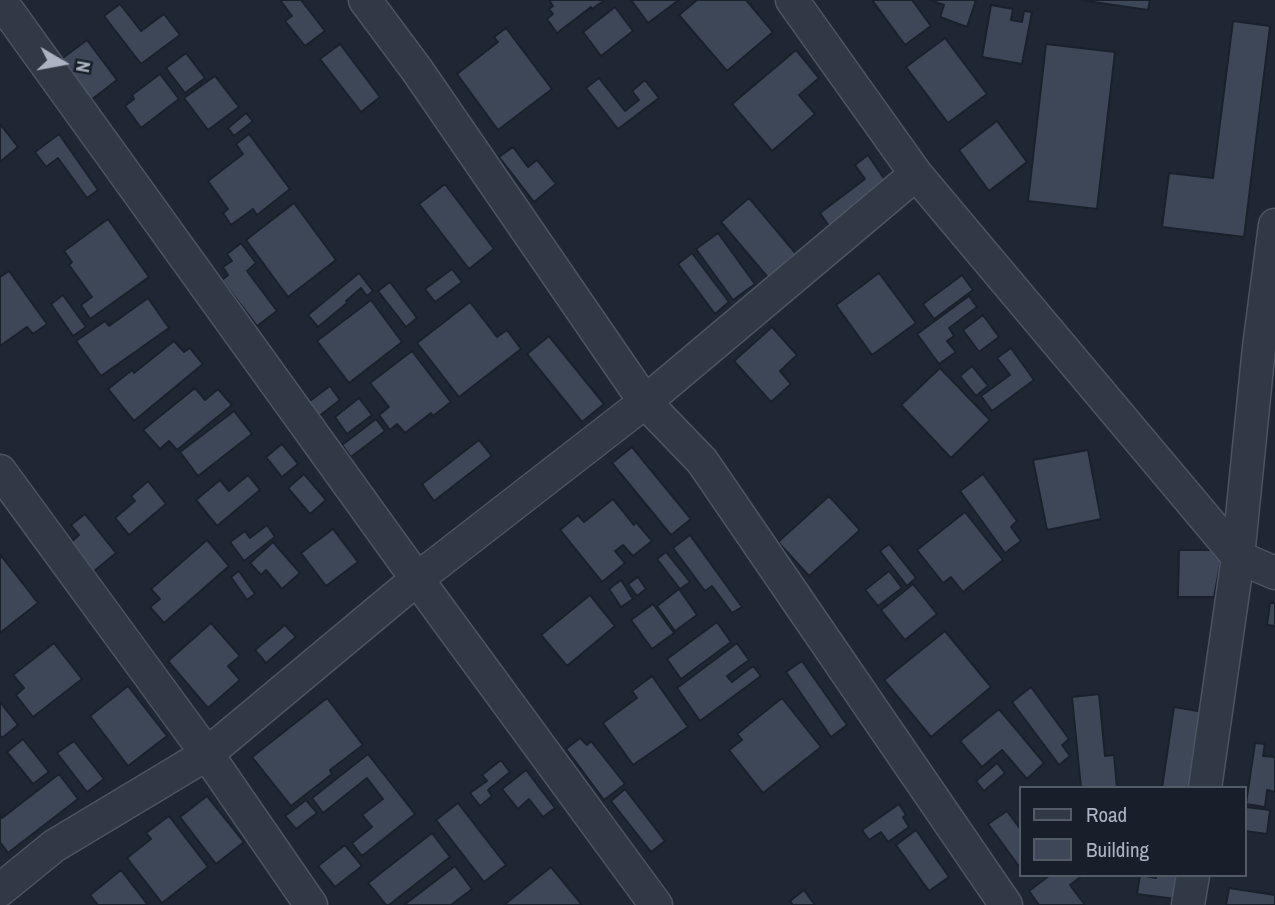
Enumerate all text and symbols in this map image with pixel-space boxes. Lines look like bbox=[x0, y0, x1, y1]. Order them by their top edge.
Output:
north arrow bbox=[28, 28, 98, 98]
text: N bbox=[70, 59, 97, 74]
legend bbox=[1020, 786, 1247, 877]
text: Road bbox=[1086, 800, 1127, 829]
text: Building bbox=[1086, 835, 1149, 864]

